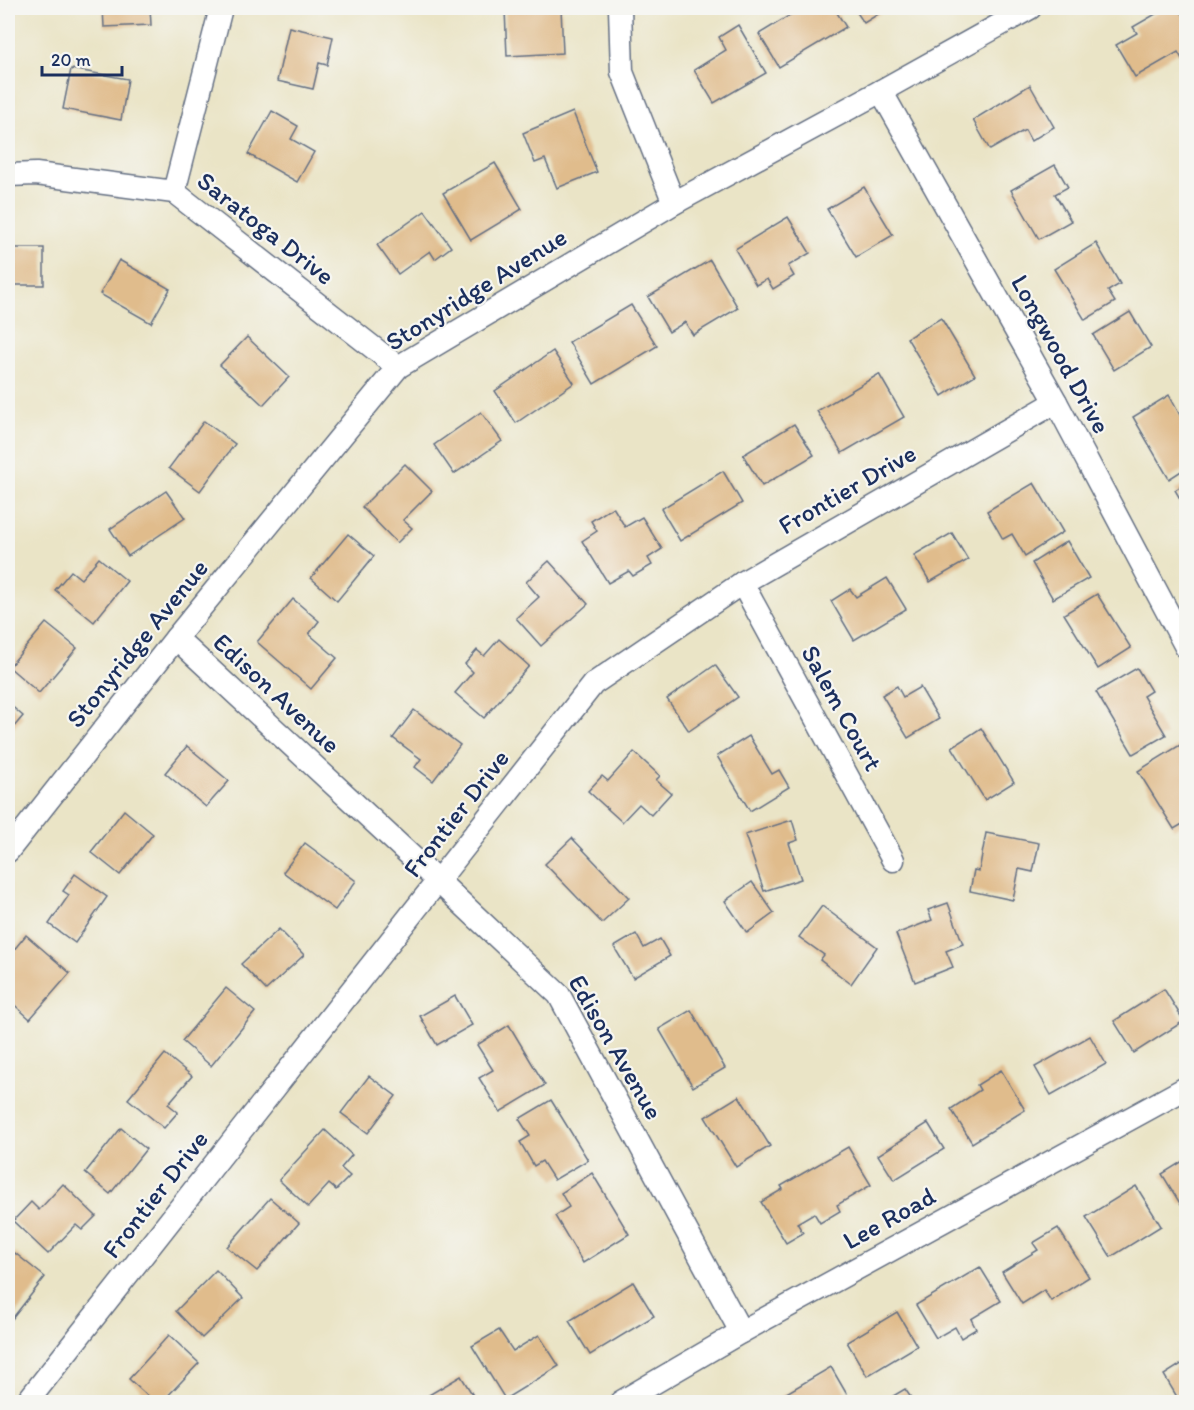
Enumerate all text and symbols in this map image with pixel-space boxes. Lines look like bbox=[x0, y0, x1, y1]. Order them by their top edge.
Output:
scale bar bbox=[42, 39, 122, 77]
text: 20 m bbox=[51, 49, 91, 71]
street label: Saratoga Drive bbox=[191, 164, 341, 292]
street label: Stonyridge Avenue bbox=[379, 220, 573, 358]
street label: Longwood Drive bbox=[1004, 269, 1118, 439]
street label: Frontier Drive bbox=[772, 437, 922, 541]
street label: Stonyridge Avenue bbox=[59, 552, 215, 734]
street label: Edison Avenue bbox=[207, 626, 347, 760]
street label: Salem Court bbox=[794, 639, 890, 777]
street label: Frontier Drive bbox=[396, 743, 516, 883]
street label: Edison Avenue bbox=[562, 969, 670, 1125]
street label: Frontier Drive bbox=[95, 1124, 215, 1264]
street label: Lee Road bbox=[837, 1179, 941, 1256]

